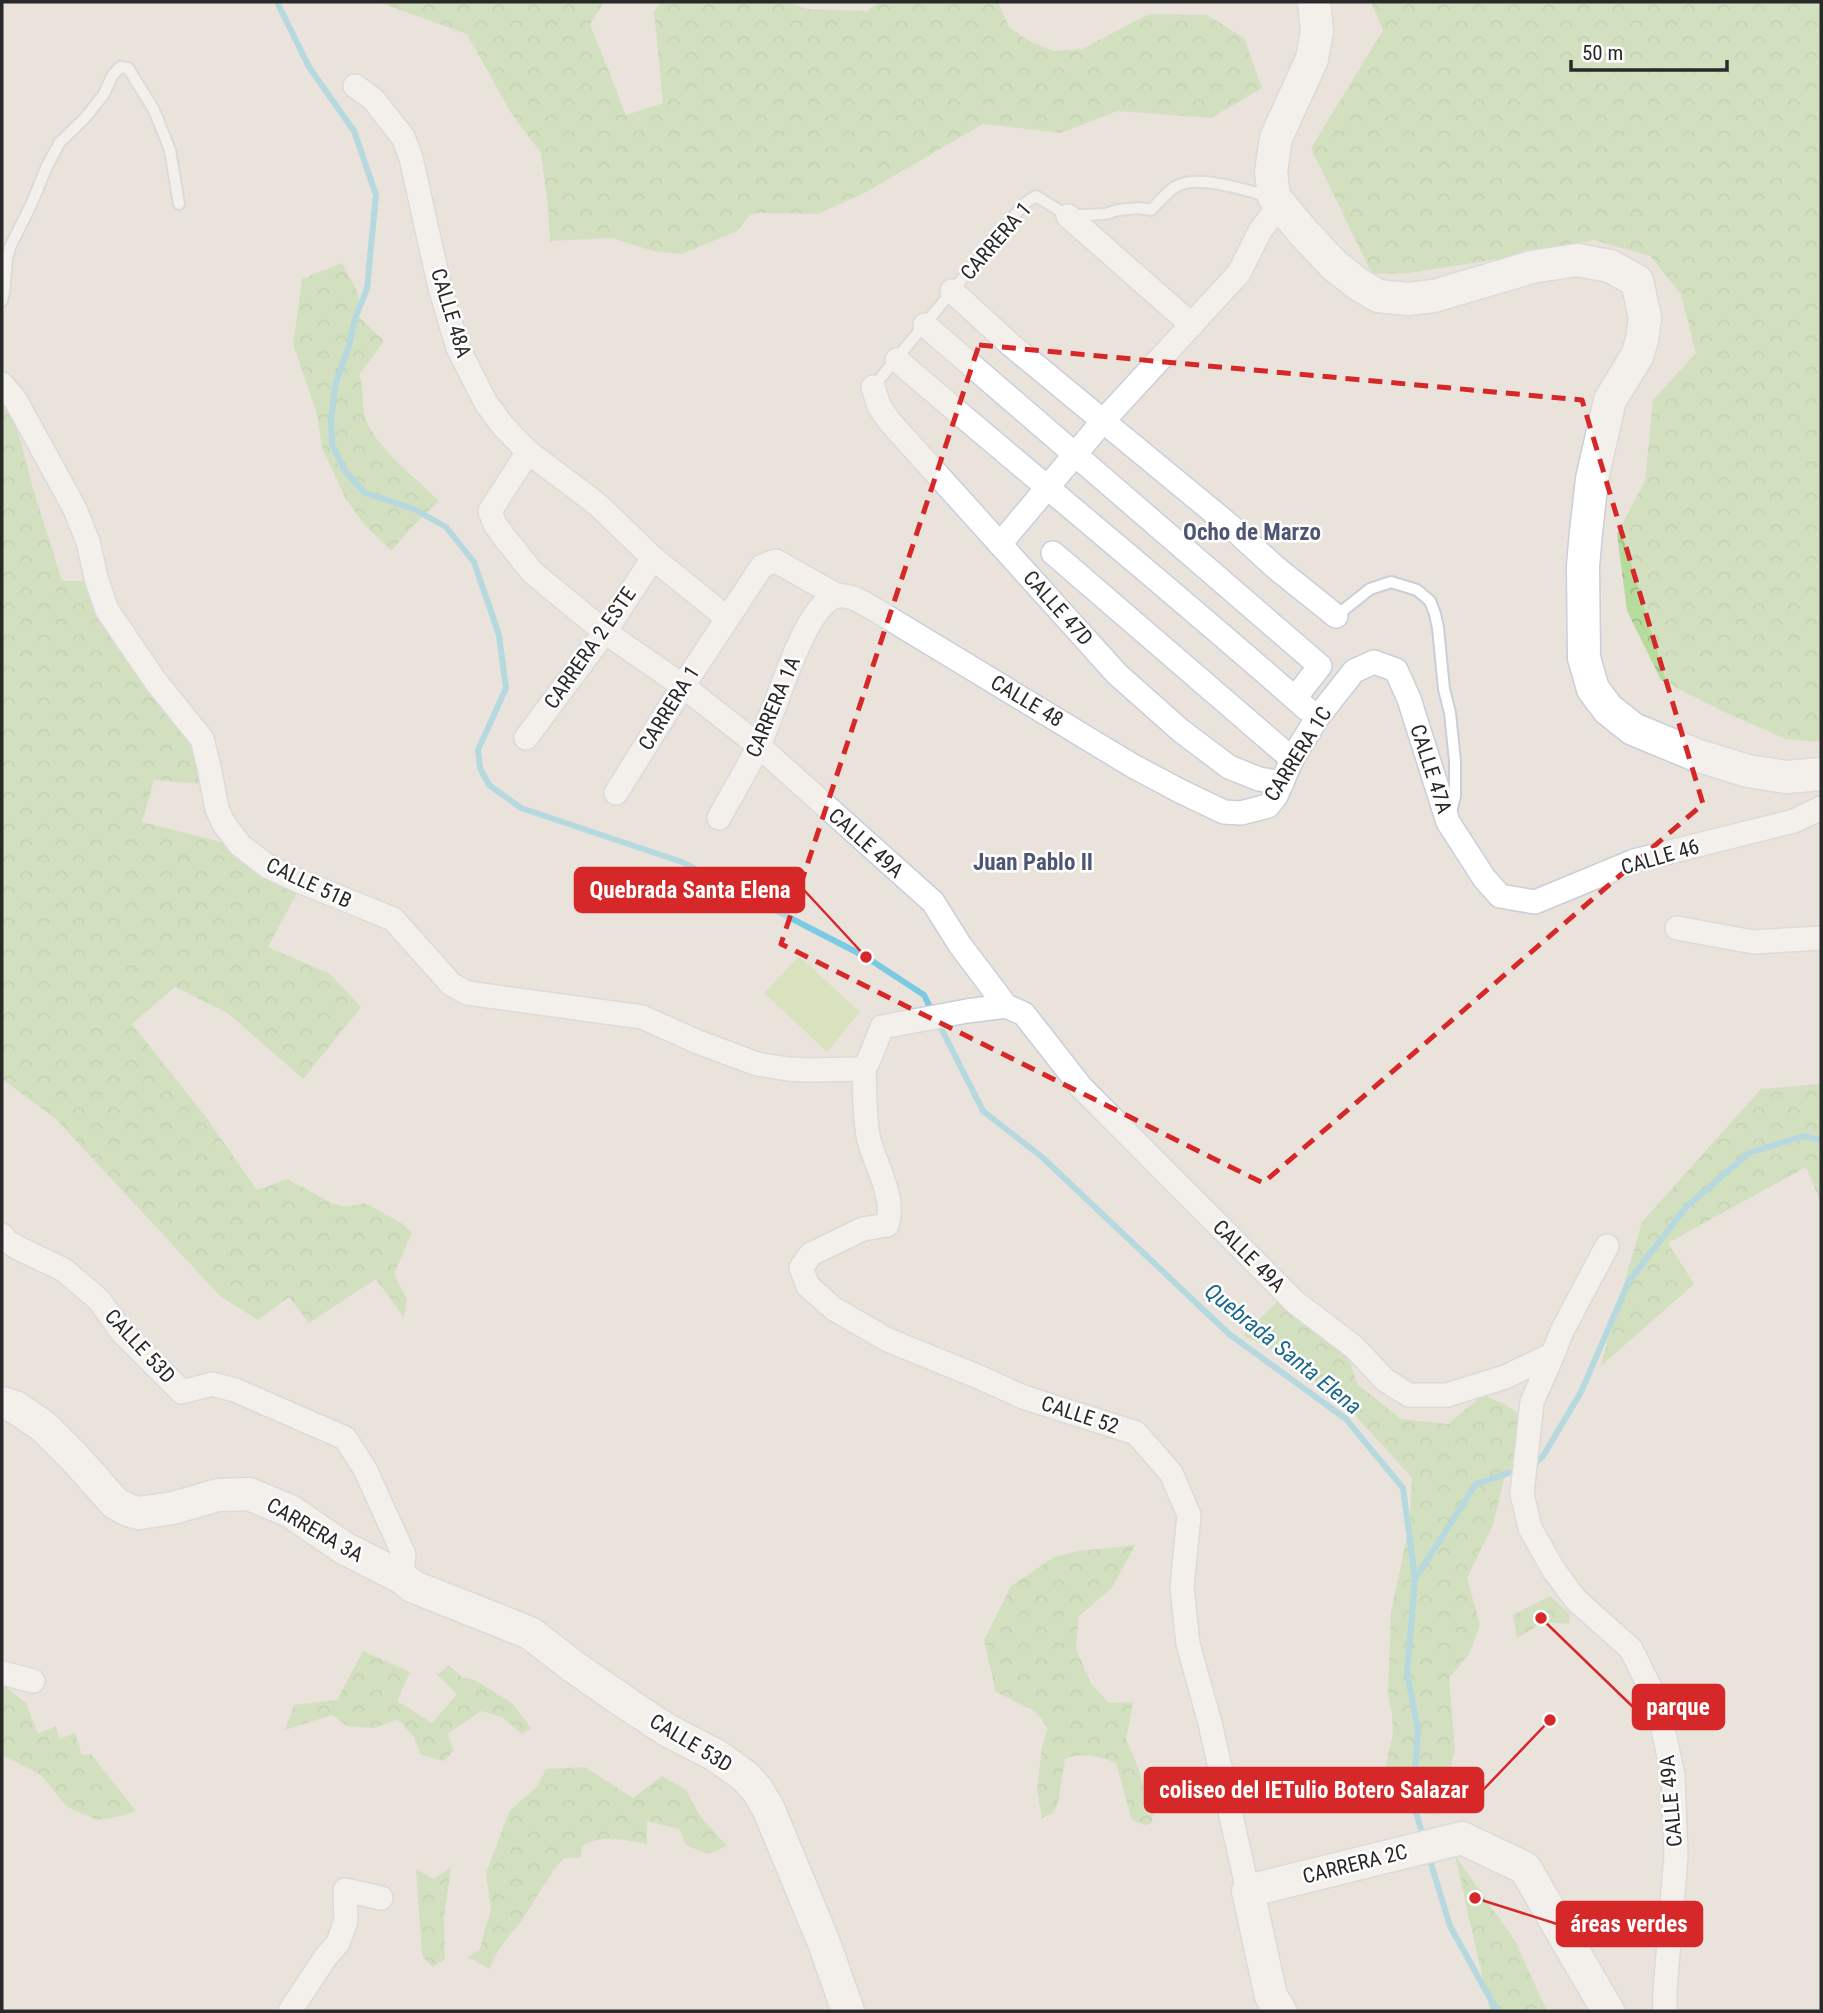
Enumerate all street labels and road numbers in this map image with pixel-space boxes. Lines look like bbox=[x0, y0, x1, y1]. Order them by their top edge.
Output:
street label: CARRERA 1 bbox=[956, 197, 1036, 285]
street label: CALLE 48A bbox=[426, 265, 476, 361]
street label: CALLE 47D bbox=[1018, 566, 1098, 650]
street label: CARRERA 2 ESTE bbox=[539, 583, 641, 713]
street label: CARRERA 1A bbox=[741, 653, 805, 761]
street label: CARRERA 1 bbox=[634, 661, 704, 755]
street label: CALLE 48 bbox=[987, 670, 1067, 732]
street label: CARRERA 1C bbox=[1259, 702, 1337, 806]
street label: CALLE 47A bbox=[1405, 721, 1457, 817]
street label: CALLE 49A bbox=[824, 803, 908, 883]
street label: CALLE 46 bbox=[1618, 834, 1702, 880]
street label: CALLE 51B bbox=[262, 853, 356, 913]
street label: CALLE 49A bbox=[1208, 1215, 1290, 1297]
street label: CALLE 53D bbox=[100, 1304, 180, 1388]
street label: CALLE 52 bbox=[1038, 1391, 1122, 1439]
street label: CARRERA 3A bbox=[263, 1493, 367, 1567]
street label: CALLE 53D bbox=[645, 1709, 737, 1777]
street label: CALLE 49A bbox=[1655, 1754, 1687, 1848]
street label: CARRERA 2C bbox=[1300, 1839, 1410, 1889]

